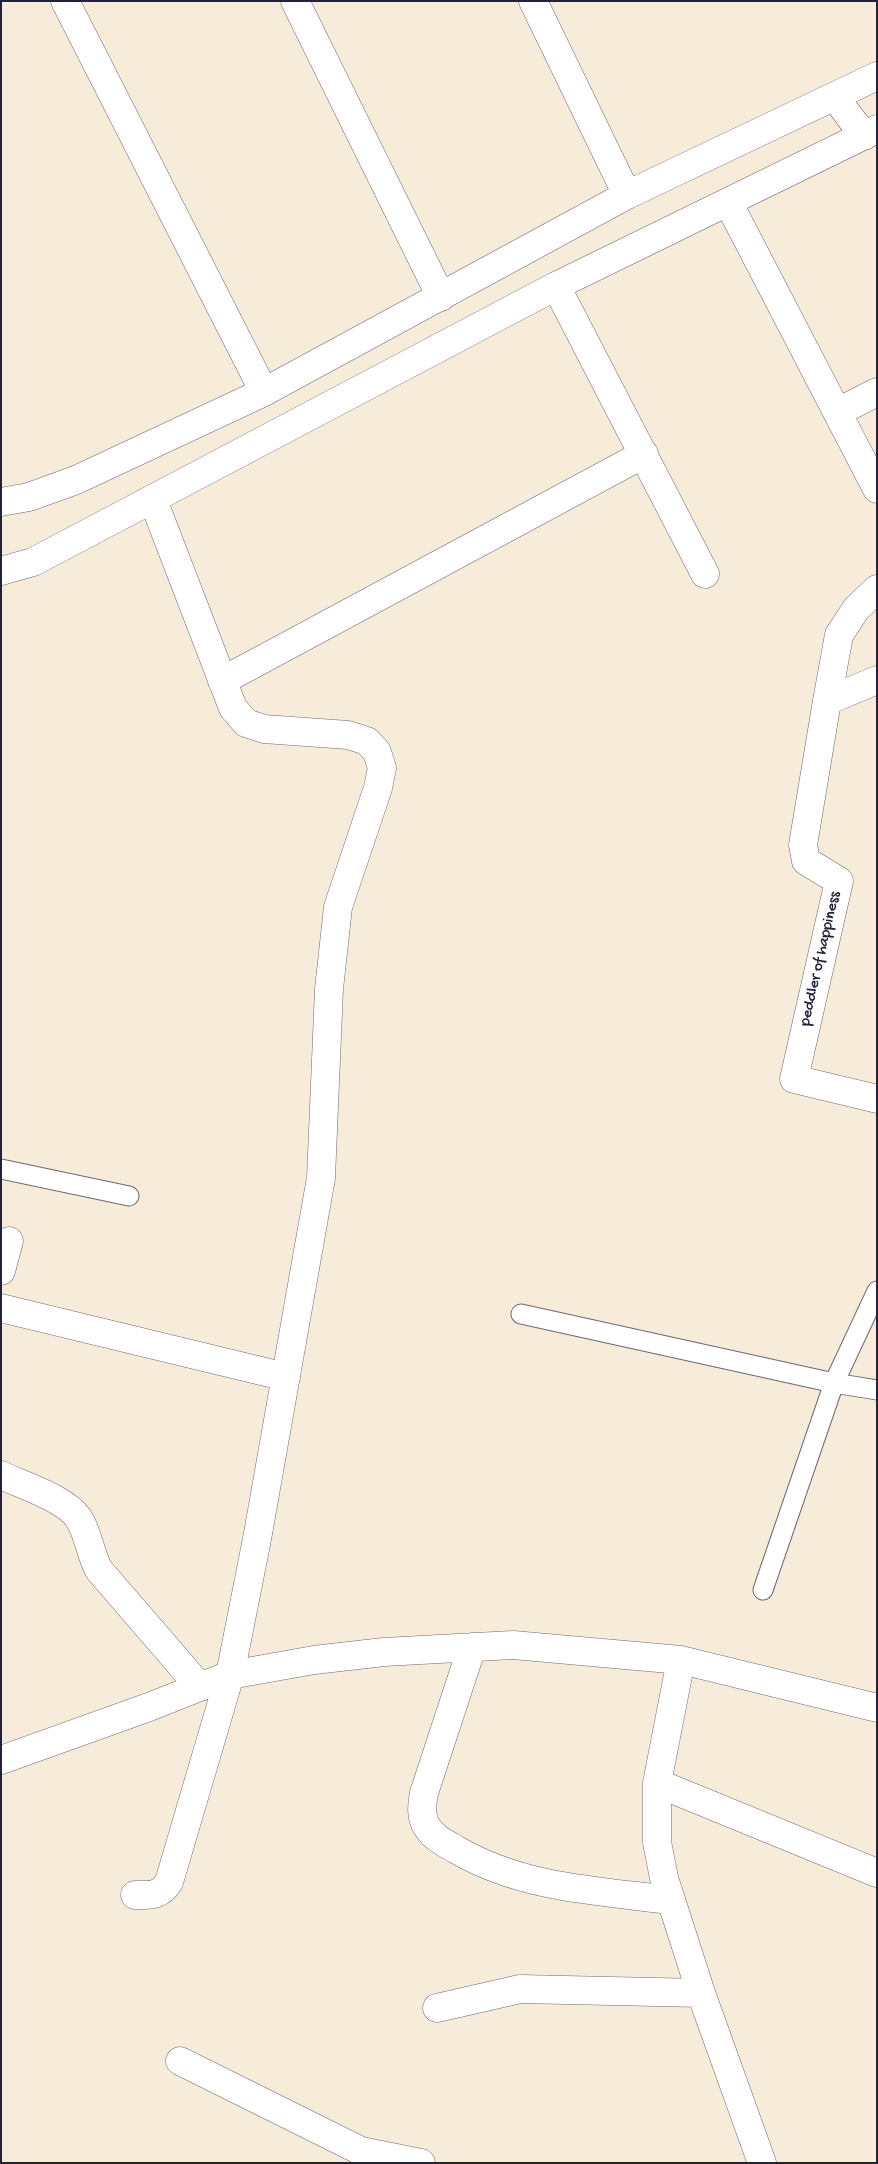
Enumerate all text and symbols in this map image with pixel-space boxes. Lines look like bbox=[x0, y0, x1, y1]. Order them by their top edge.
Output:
street label: peddler of happiness bbox=[796, 890, 846, 1028]

